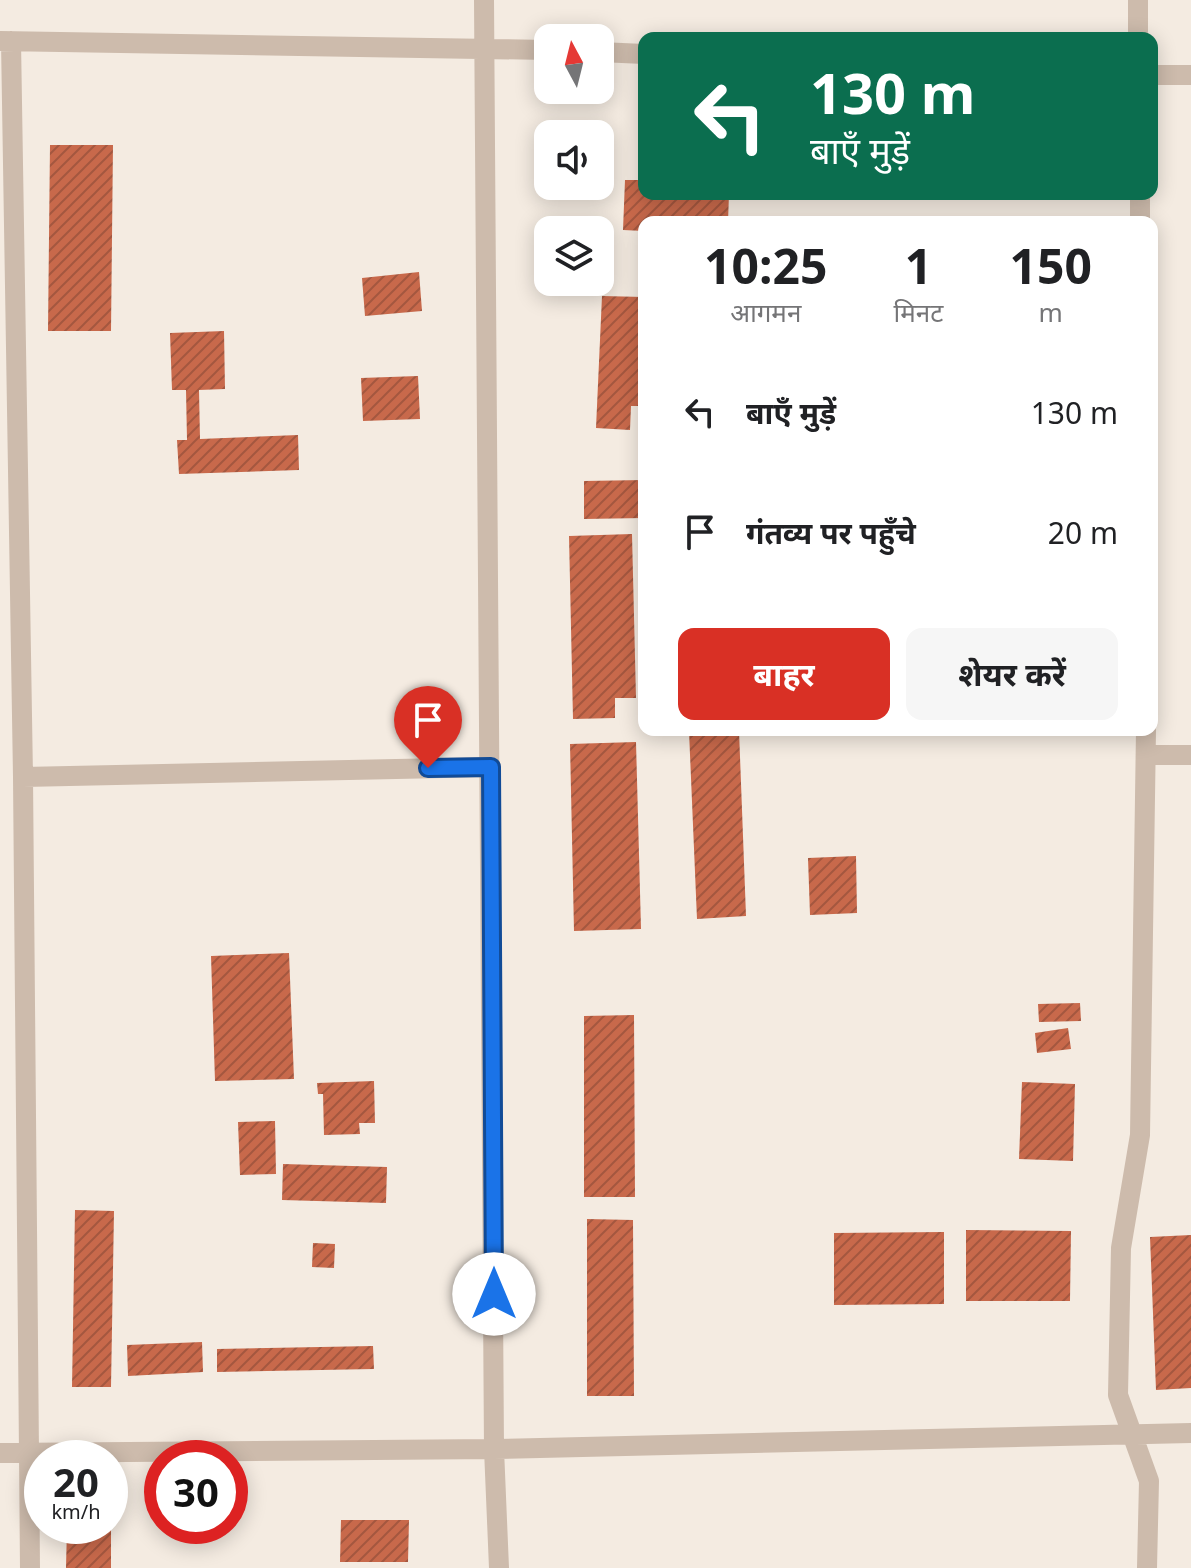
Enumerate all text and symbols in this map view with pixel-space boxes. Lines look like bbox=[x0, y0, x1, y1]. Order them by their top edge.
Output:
north arrow bbox=[534, 24, 614, 104]
map controls bbox=[534, 24, 614, 296]
text: 130 m bbox=[810, 54, 975, 130]
icon: left bbox=[678, 64, 782, 168]
button: sound bbox=[534, 120, 614, 200]
text: बाएँ मुड़ें bbox=[810, 126, 910, 175]
button: layers bbox=[534, 216, 614, 296]
text: 10:25 bbox=[704, 233, 827, 298]
text: 1 bbox=[905, 233, 932, 298]
text: 150 bbox=[1009, 233, 1092, 298]
text: आगमन bbox=[730, 294, 801, 330]
text: मिनट bbox=[894, 294, 943, 330]
text: m bbox=[1039, 294, 1063, 330]
icon: left bbox=[678, 390, 722, 434]
text: बाएँ मुड़ें bbox=[746, 392, 836, 433]
text: 130 m bbox=[1031, 392, 1118, 433]
icon: arrive bbox=[678, 510, 722, 554]
text: गंतव्य पर पहुँचे bbox=[746, 512, 916, 553]
text: 20 m bbox=[1048, 512, 1118, 553]
button: बाहर bbox=[678, 628, 890, 720]
button: शेयर करें bbox=[906, 628, 1118, 720]
pin bbox=[394, 686, 462, 768]
icon: arrive bbox=[406, 698, 450, 742]
position arrow bbox=[452, 1252, 536, 1336]
speed limit sign: 30 bbox=[144, 1440, 248, 1544]
text: 20 bbox=[53, 1454, 99, 1509]
text: km/h bbox=[51, 1498, 101, 1525]

